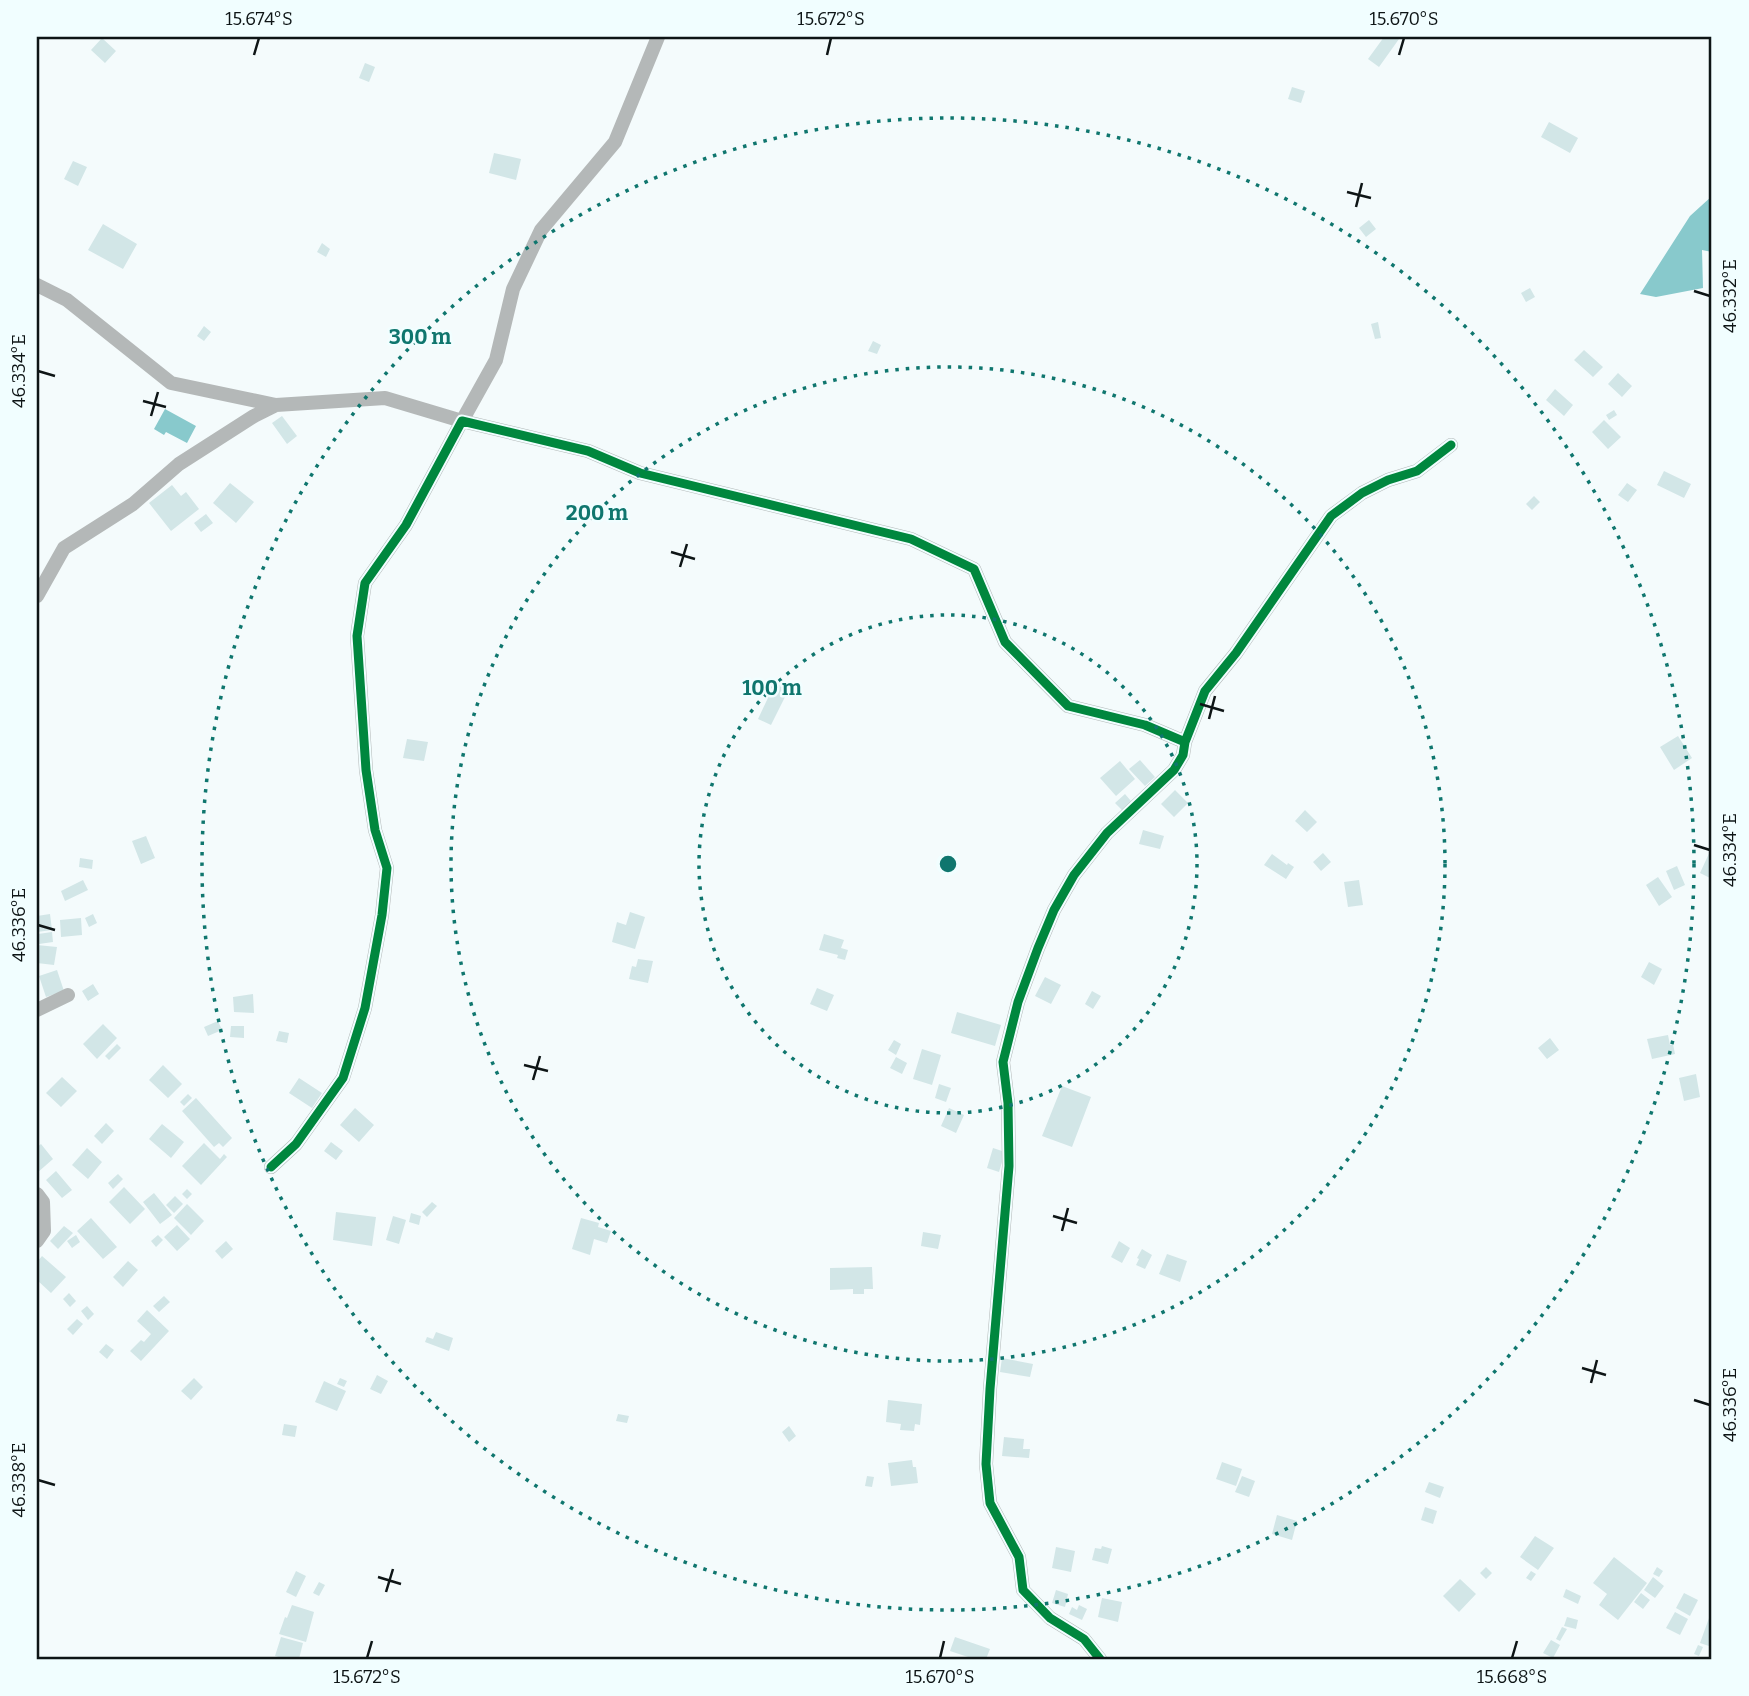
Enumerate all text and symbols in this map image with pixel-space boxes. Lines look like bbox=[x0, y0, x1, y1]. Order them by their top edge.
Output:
text: 15.674°S bbox=[225, 8, 293, 30]
text: 15.672°S bbox=[797, 8, 865, 30]
text: 15.670°S bbox=[1370, 8, 1438, 30]
text: 46.332°E bbox=[1719, 259, 1741, 333]
text: 300 m bbox=[389, 324, 451, 350]
text: 46.334°E bbox=[8, 334, 30, 408]
text: 200 m bbox=[566, 500, 628, 526]
text: 100 m bbox=[742, 675, 802, 701]
text: 46.334°E bbox=[1719, 813, 1741, 887]
centre of rings bbox=[936, 852, 960, 876]
text: 46.336°E bbox=[8, 888, 30, 962]
text: 46.336°E bbox=[1719, 1368, 1741, 1442]
text: 46.338°E bbox=[8, 1442, 30, 1518]
text: 15.672°S bbox=[333, 1666, 401, 1688]
text: 15.670°S bbox=[906, 1666, 974, 1688]
text: 15.668°S bbox=[1477, 1666, 1547, 1688]

